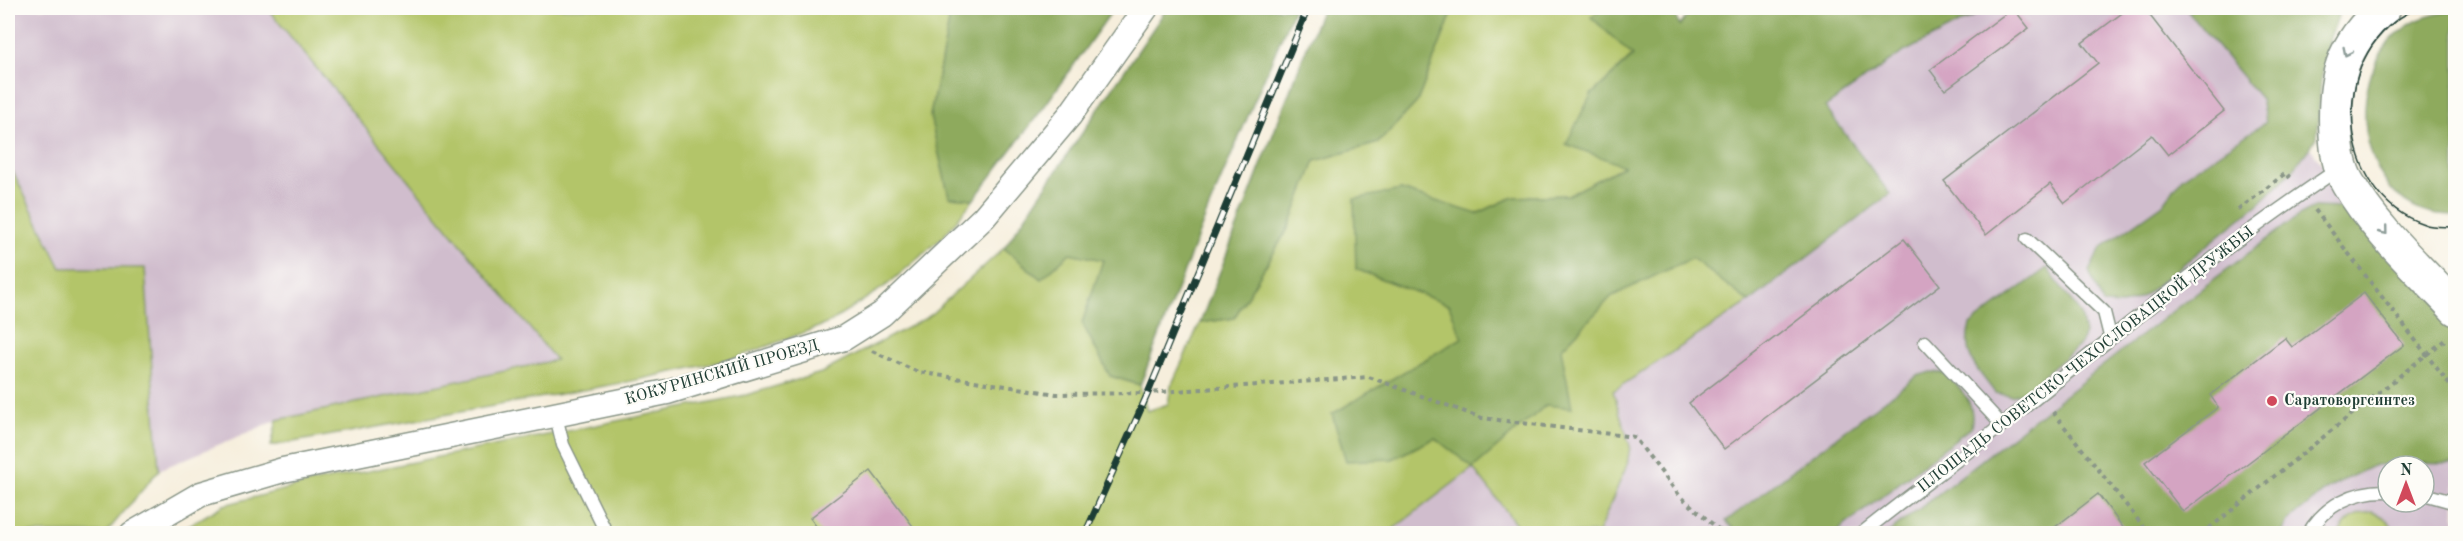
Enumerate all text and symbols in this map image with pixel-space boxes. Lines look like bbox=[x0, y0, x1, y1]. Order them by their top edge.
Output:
one-way arrow bbox=[2343, 46, 2354, 57]
street label: ПЛОЩАДЬ СОВЕТСКО-ЧЕХОСЛОВАЦКОЙ ДРУЖБЫ bbox=[1912, 221, 2257, 496]
one-way arrow bbox=[2377, 224, 2388, 235]
street label: КОКУРИНСКИЙ ПРОЕЗД bbox=[622, 334, 821, 408]
place label: Саратоворгсинтез bbox=[2284, 393, 2415, 409]
marker: Саратоворгсинтез bbox=[2265, 394, 2279, 408]
north arrow bbox=[2376, 454, 2436, 514]
text: N bbox=[2400, 463, 2413, 479]

